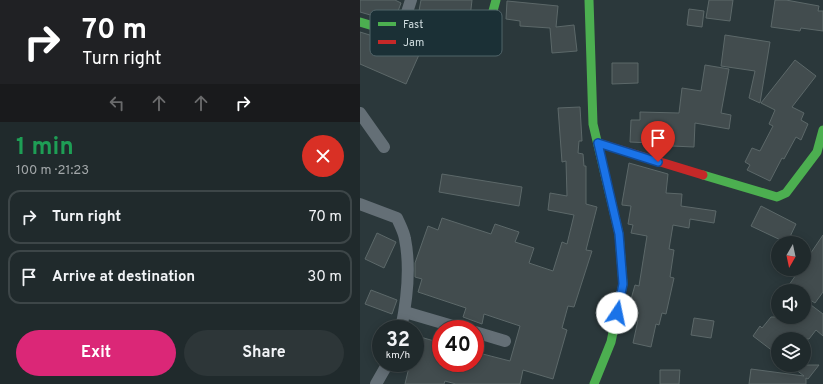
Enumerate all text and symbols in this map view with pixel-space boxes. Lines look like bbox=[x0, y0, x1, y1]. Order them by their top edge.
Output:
legend bbox=[370, 10, 502, 56]
text: 70 m bbox=[82, 13, 147, 49]
icon: right bbox=[16, 16, 68, 68]
text: Fast bbox=[403, 18, 423, 32]
text: Jam bbox=[403, 36, 424, 50]
text: Turn right bbox=[82, 48, 162, 71]
icon: left bbox=[106, 92, 128, 114]
icon: ahead bbox=[148, 92, 170, 114]
icon: ahead bbox=[190, 92, 212, 114]
icon: right bbox=[232, 92, 254, 114]
pin bbox=[641, 121, 675, 162]
icon: arrive bbox=[647, 127, 669, 149]
text: 1 min bbox=[16, 133, 74, 163]
button: close bbox=[302, 135, 344, 177]
text: 100 m · 21:23 bbox=[16, 163, 89, 179]
icon: right bbox=[18, 206, 40, 228]
text: Turn right bbox=[52, 208, 121, 227]
text: 70 m bbox=[309, 208, 342, 227]
north arrow bbox=[771, 236, 811, 276]
map controls bbox=[771, 236, 811, 372]
icon: arrive bbox=[18, 266, 40, 288]
text: Arrive at destination bbox=[52, 268, 195, 287]
text: 30 m bbox=[307, 268, 342, 287]
button: sound bbox=[771, 284, 811, 324]
position arrow bbox=[596, 292, 638, 334]
speed limit sign: 40 bbox=[432, 320, 484, 372]
text: 32 bbox=[386, 328, 410, 354]
button: Exit bbox=[16, 330, 176, 376]
button: Share bbox=[184, 330, 344, 376]
button: layers bbox=[771, 332, 811, 372]
text: km/h bbox=[386, 349, 410, 362]

